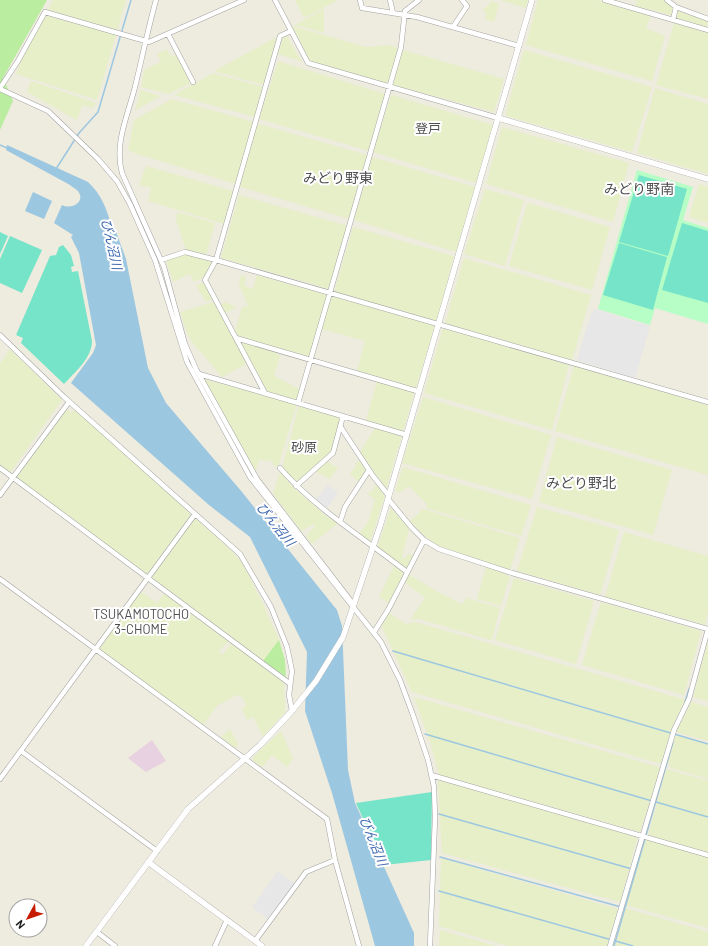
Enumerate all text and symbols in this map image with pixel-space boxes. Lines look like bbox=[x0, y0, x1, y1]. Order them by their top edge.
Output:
district label: 登戸 bbox=[415, 120, 441, 136]
district label: みどり野東 bbox=[303, 169, 373, 186]
district label: みどり野南 bbox=[604, 180, 674, 197]
water label: びん沼川 bbox=[98, 217, 126, 273]
district label: 砂原 bbox=[291, 439, 317, 455]
district label: みどり野北 bbox=[546, 474, 616, 491]
water label: びん沼川 bbox=[253, 499, 300, 551]
district label: TSUKAMOTOCHO 3-CHOME bbox=[93, 606, 189, 637]
water label: びん沼川 bbox=[357, 814, 392, 870]
north arrow bbox=[8, 898, 48, 938]
text: N bbox=[13, 918, 27, 932]

